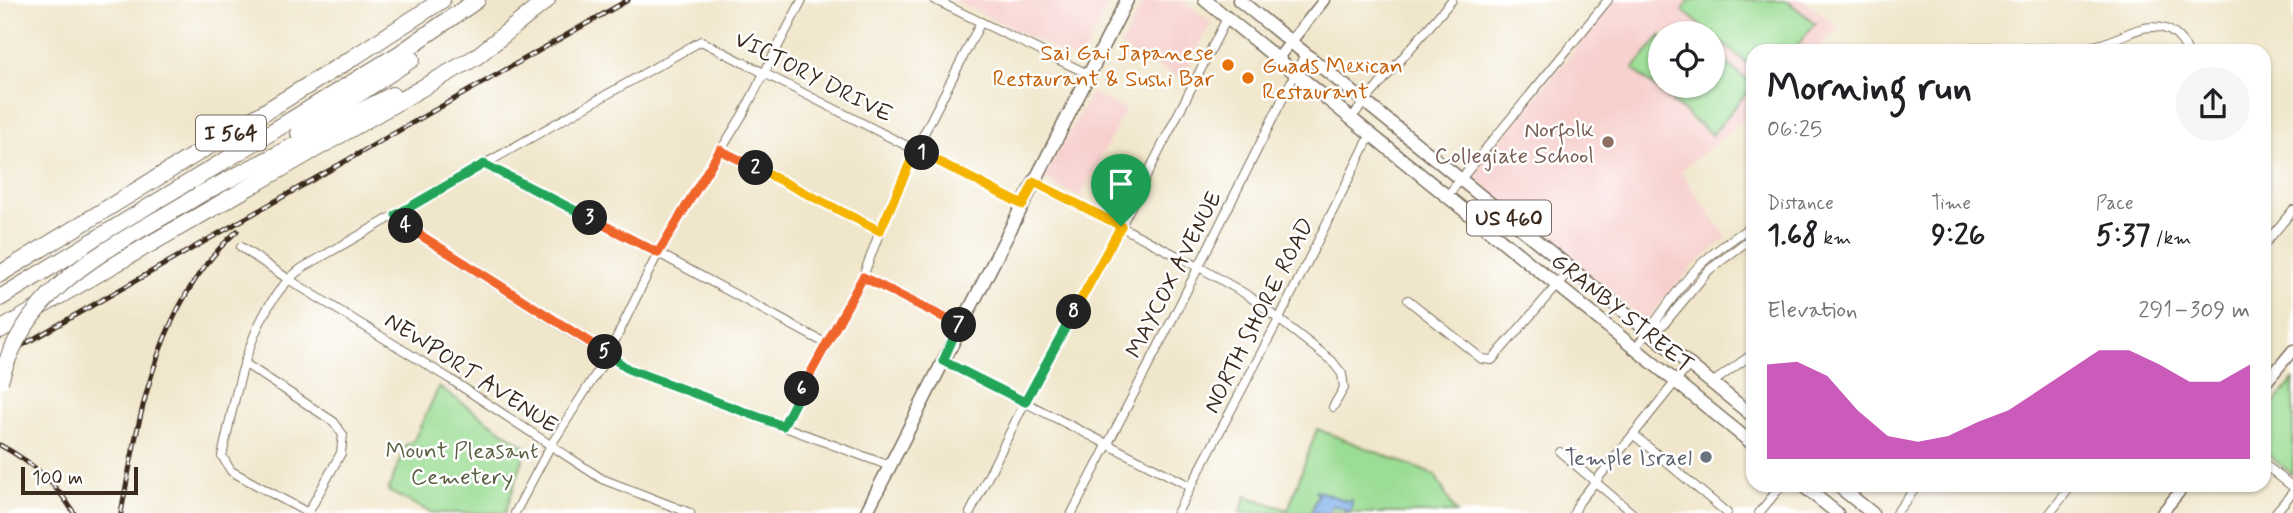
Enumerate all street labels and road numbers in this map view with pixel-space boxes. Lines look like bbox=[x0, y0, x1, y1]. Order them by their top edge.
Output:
street label: VICTORY DRIVE bbox=[729, 25, 897, 131]
road number: I 564 bbox=[196, 116, 266, 150]
street label: MAYCOX AVENUE bbox=[1120, 186, 1230, 363]
road number: US 460 bbox=[1467, 200, 1551, 235]
street label: NORTH SHORE ROAD bbox=[1197, 213, 1322, 419]
street label: GRANBY STREET bbox=[1544, 247, 1699, 380]
street label: NEWPORT AVENUE bbox=[378, 306, 563, 441]

